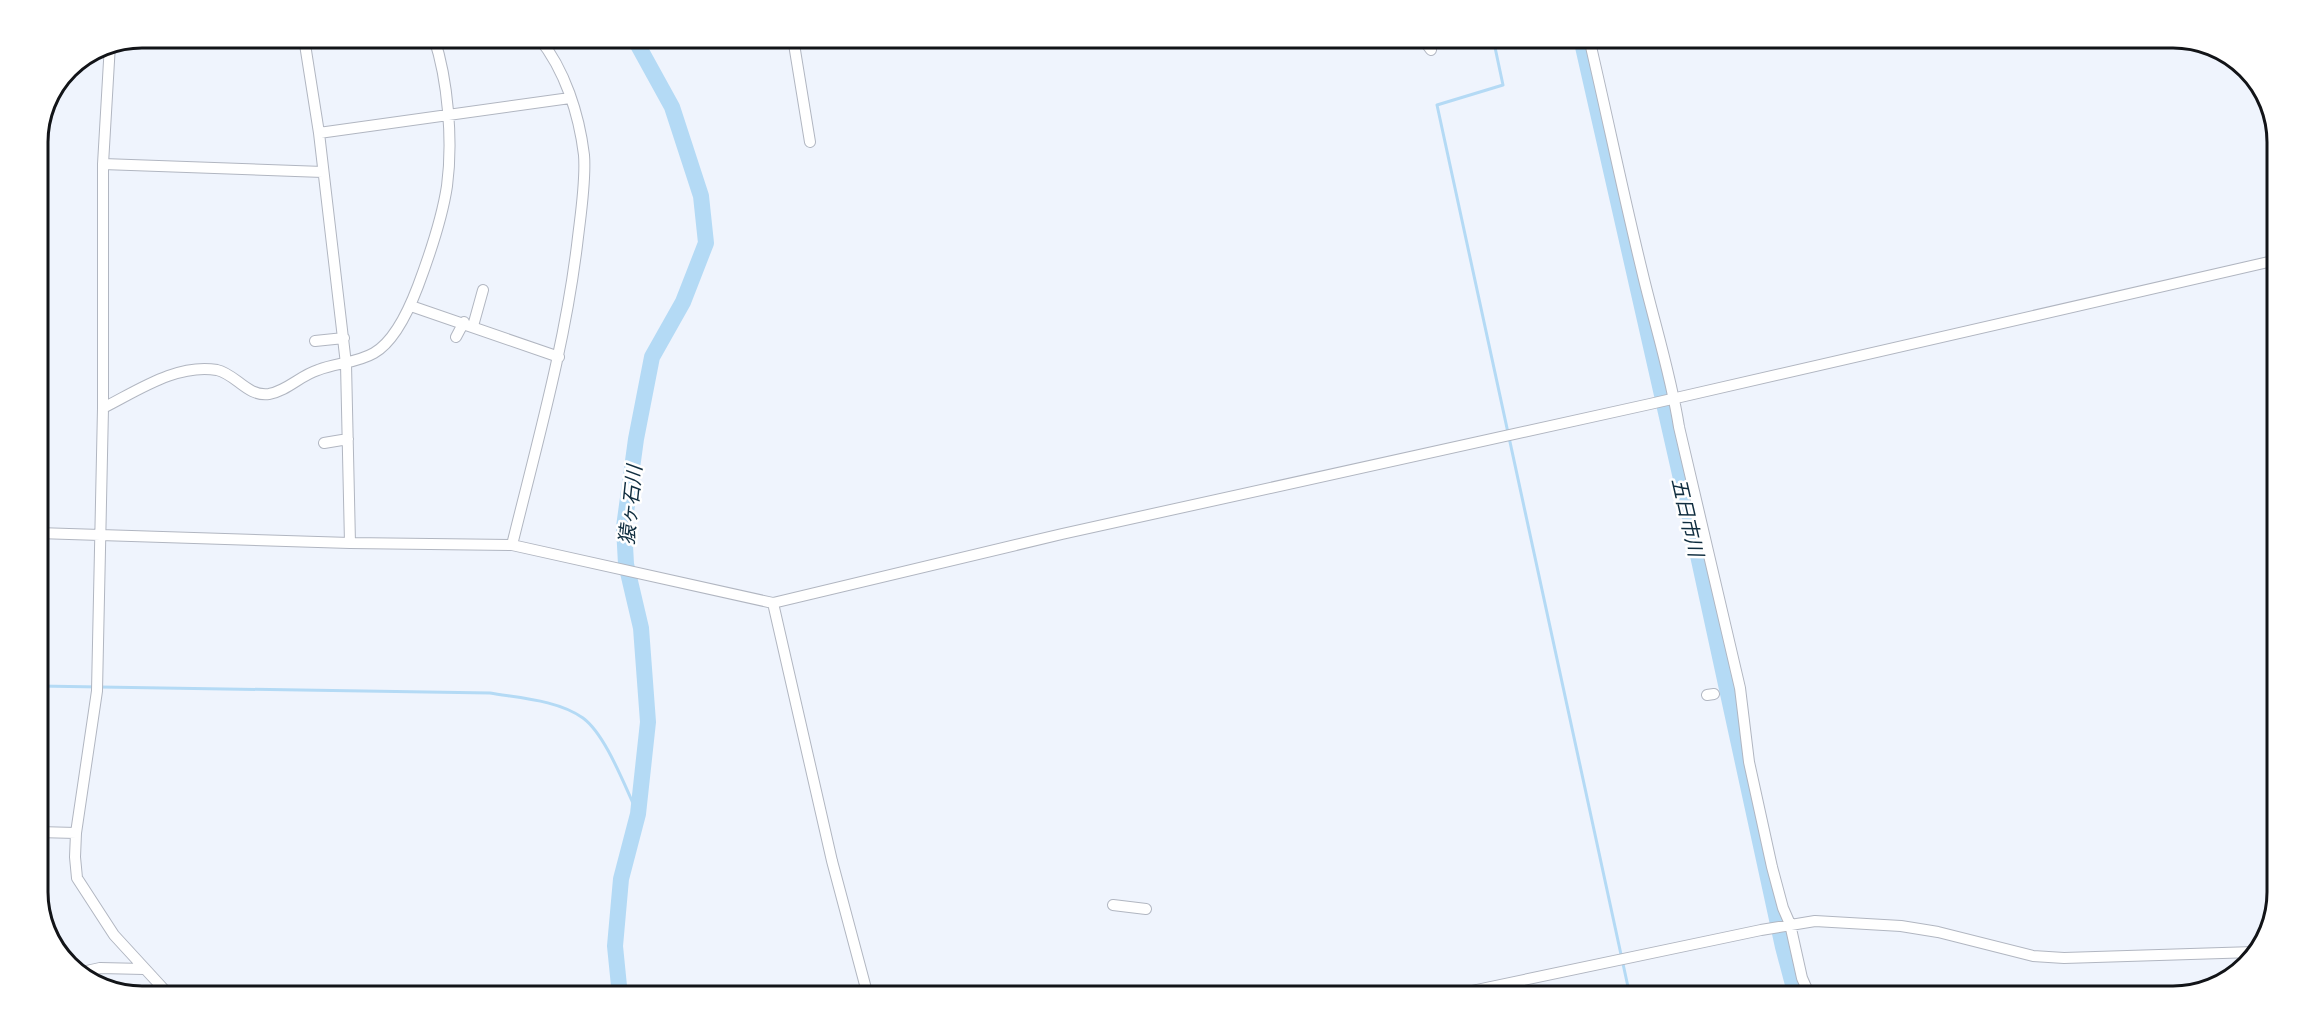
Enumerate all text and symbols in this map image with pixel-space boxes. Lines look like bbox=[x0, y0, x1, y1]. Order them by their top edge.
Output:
water label: 猿ヶ石川 bbox=[612, 462, 648, 546]
water label: 五日市川 bbox=[1666, 475, 1711, 561]

